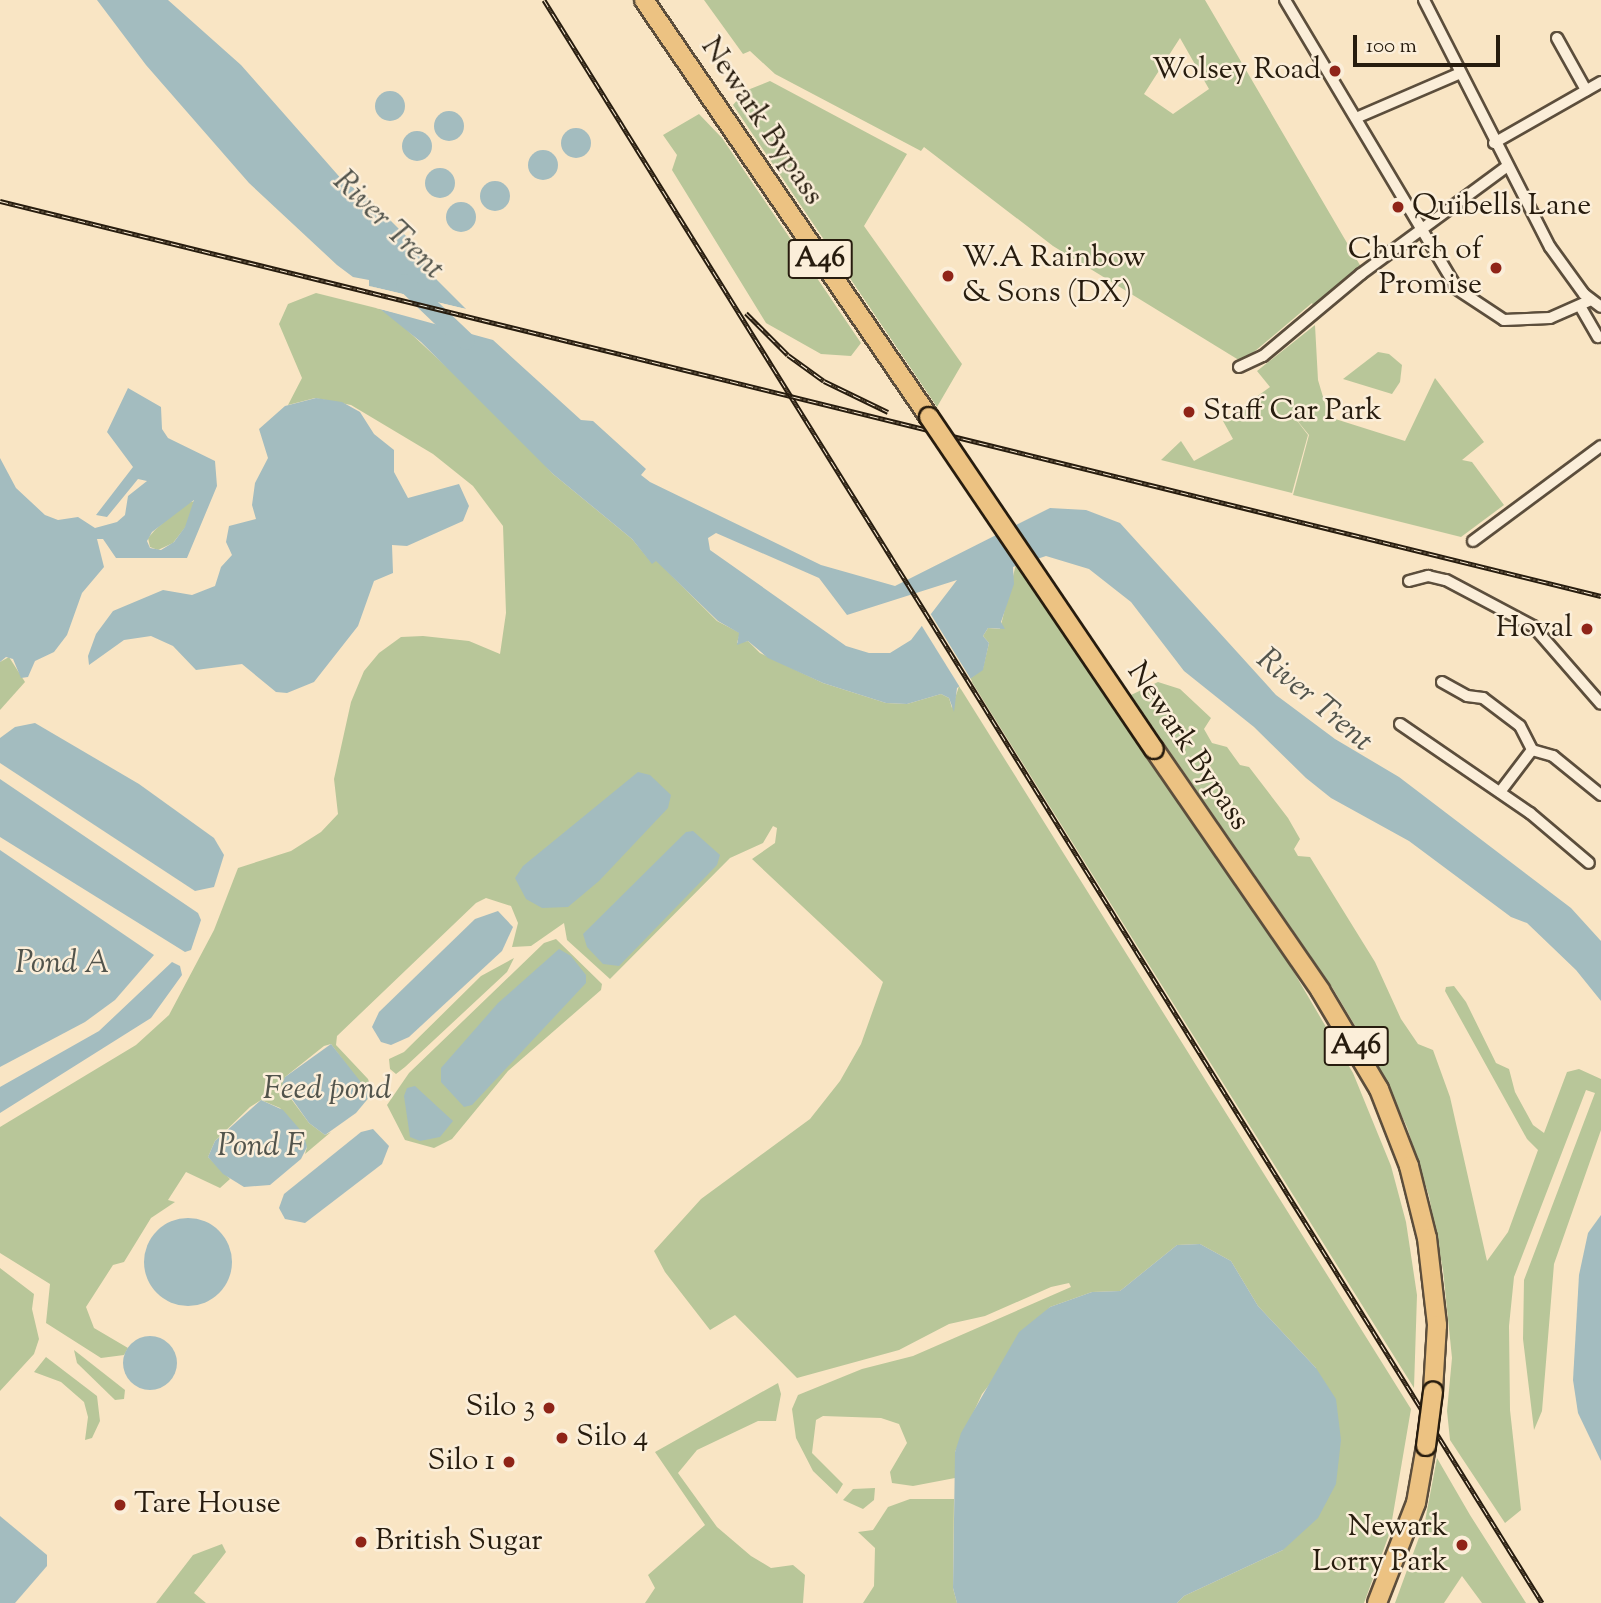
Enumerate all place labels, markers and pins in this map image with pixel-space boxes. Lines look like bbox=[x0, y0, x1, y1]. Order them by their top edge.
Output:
place label: Wolsey Road bbox=[1152, 53, 1321, 89]
marker: Wolsey Road bbox=[1327, 63, 1343, 79]
place label: Quibells Lane bbox=[1412, 189, 1591, 225]
marker: Quibells Lane bbox=[1390, 199, 1406, 215]
place label: Church of Promise bbox=[1348, 233, 1482, 304]
place label: W.A Rainbow & Sons (DX) bbox=[962, 241, 1146, 312]
marker: Church of Promise bbox=[1488, 260, 1504, 276]
marker: W.A Rainbow & Sons (DX) bbox=[940, 268, 956, 284]
place label: Staff Car Park bbox=[1203, 394, 1382, 430]
marker: Staff Car Park bbox=[1181, 404, 1197, 420]
place label: Hoval bbox=[1496, 611, 1573, 647]
marker: Hoval bbox=[1579, 621, 1595, 637]
place label: Silo 3 bbox=[466, 1390, 535, 1426]
marker: Silo 3 bbox=[541, 1400, 557, 1416]
place label: Silo 4 bbox=[576, 1420, 648, 1456]
marker: Silo 4 bbox=[554, 1430, 570, 1446]
place label: Silo 1 bbox=[428, 1444, 495, 1480]
marker: Silo 1 bbox=[501, 1454, 517, 1470]
place label: Tare House bbox=[134, 1487, 281, 1523]
marker: Tare House bbox=[112, 1497, 128, 1513]
place label: Newark Lorry Park bbox=[1312, 1510, 1448, 1580]
place label: British Sugar bbox=[375, 1524, 543, 1560]
marker: British Sugar bbox=[353, 1534, 369, 1550]
marker: Newark Lorry Park bbox=[1454, 1537, 1470, 1553]

